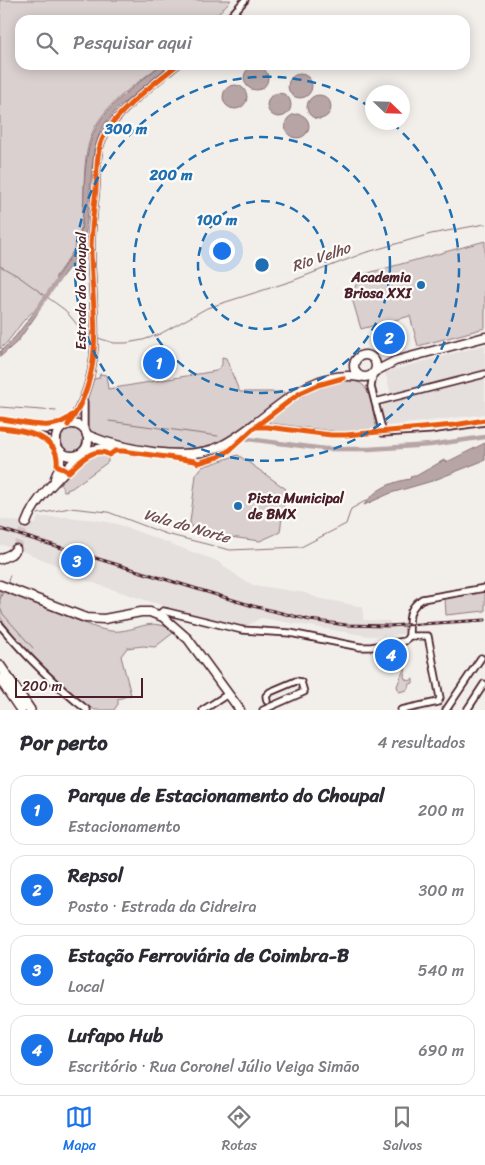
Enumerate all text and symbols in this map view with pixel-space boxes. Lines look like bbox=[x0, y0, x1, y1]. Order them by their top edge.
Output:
search box bbox=[15, 15, 470, 70]
text: Pesquisar aqui bbox=[73, 26, 192, 59]
icon: search bbox=[33, 29, 61, 57]
north arrow bbox=[365, 85, 410, 130]
text: 300 m bbox=[104, 116, 148, 142]
text: 200 m bbox=[148, 162, 193, 188]
text: 100 m bbox=[197, 207, 238, 233]
street label: Estrada do Choupal bbox=[69, 231, 94, 350]
water label: Rio Velho bbox=[288, 234, 355, 279]
your location bbox=[209, 238, 235, 264]
centre of rings bbox=[253, 256, 271, 274]
place label: Academia Briosa XXI bbox=[344, 265, 412, 306]
marker: Academia Briosa XXI bbox=[415, 279, 427, 291]
pin: 2 bbox=[373, 319, 405, 357]
pin: 1 bbox=[143, 344, 175, 382]
place label: Pista Municipal de BMX bbox=[248, 486, 345, 527]
marker: Pista Municipal de BMX bbox=[232, 500, 244, 512]
water label: Vala do Norte bbox=[141, 501, 234, 551]
pin: 3 bbox=[61, 542, 93, 580]
pin: 4 bbox=[375, 636, 407, 674]
text: 200 m bbox=[22, 674, 62, 699]
scale bar bbox=[15, 675, 142, 698]
text: Por perto bbox=[20, 724, 108, 762]
text: 4 resultados bbox=[377, 728, 465, 757]
text: Parque de Estacionamento do Choupal bbox=[68, 779, 384, 812]
text: 1 bbox=[34, 796, 40, 825]
text: 200 m bbox=[418, 796, 464, 825]
text: Estacionamento bbox=[68, 812, 180, 841]
text: Repsol bbox=[68, 859, 123, 892]
text: 2 bbox=[32, 876, 42, 905]
text: 300 m bbox=[419, 876, 464, 905]
text: Posto · Estrada da Cidreira bbox=[68, 892, 257, 921]
text: Estação Ferroviária de Coimbra-B bbox=[68, 939, 349, 972]
text: 3 bbox=[33, 956, 41, 985]
text: 540 m bbox=[418, 956, 464, 985]
text: Local bbox=[68, 972, 104, 1001]
text: Lufapo Hub bbox=[68, 1019, 163, 1052]
text: 4 bbox=[32, 1036, 42, 1065]
text: 690 m bbox=[419, 1036, 464, 1065]
text: Escritório · Rua Coronel Júlio Veiga Simão bbox=[68, 1052, 359, 1081]
tab: Mapa bbox=[63, 1103, 96, 1158]
tab: Rotas bbox=[222, 1103, 257, 1158]
tab: Salvos bbox=[383, 1103, 422, 1158]

